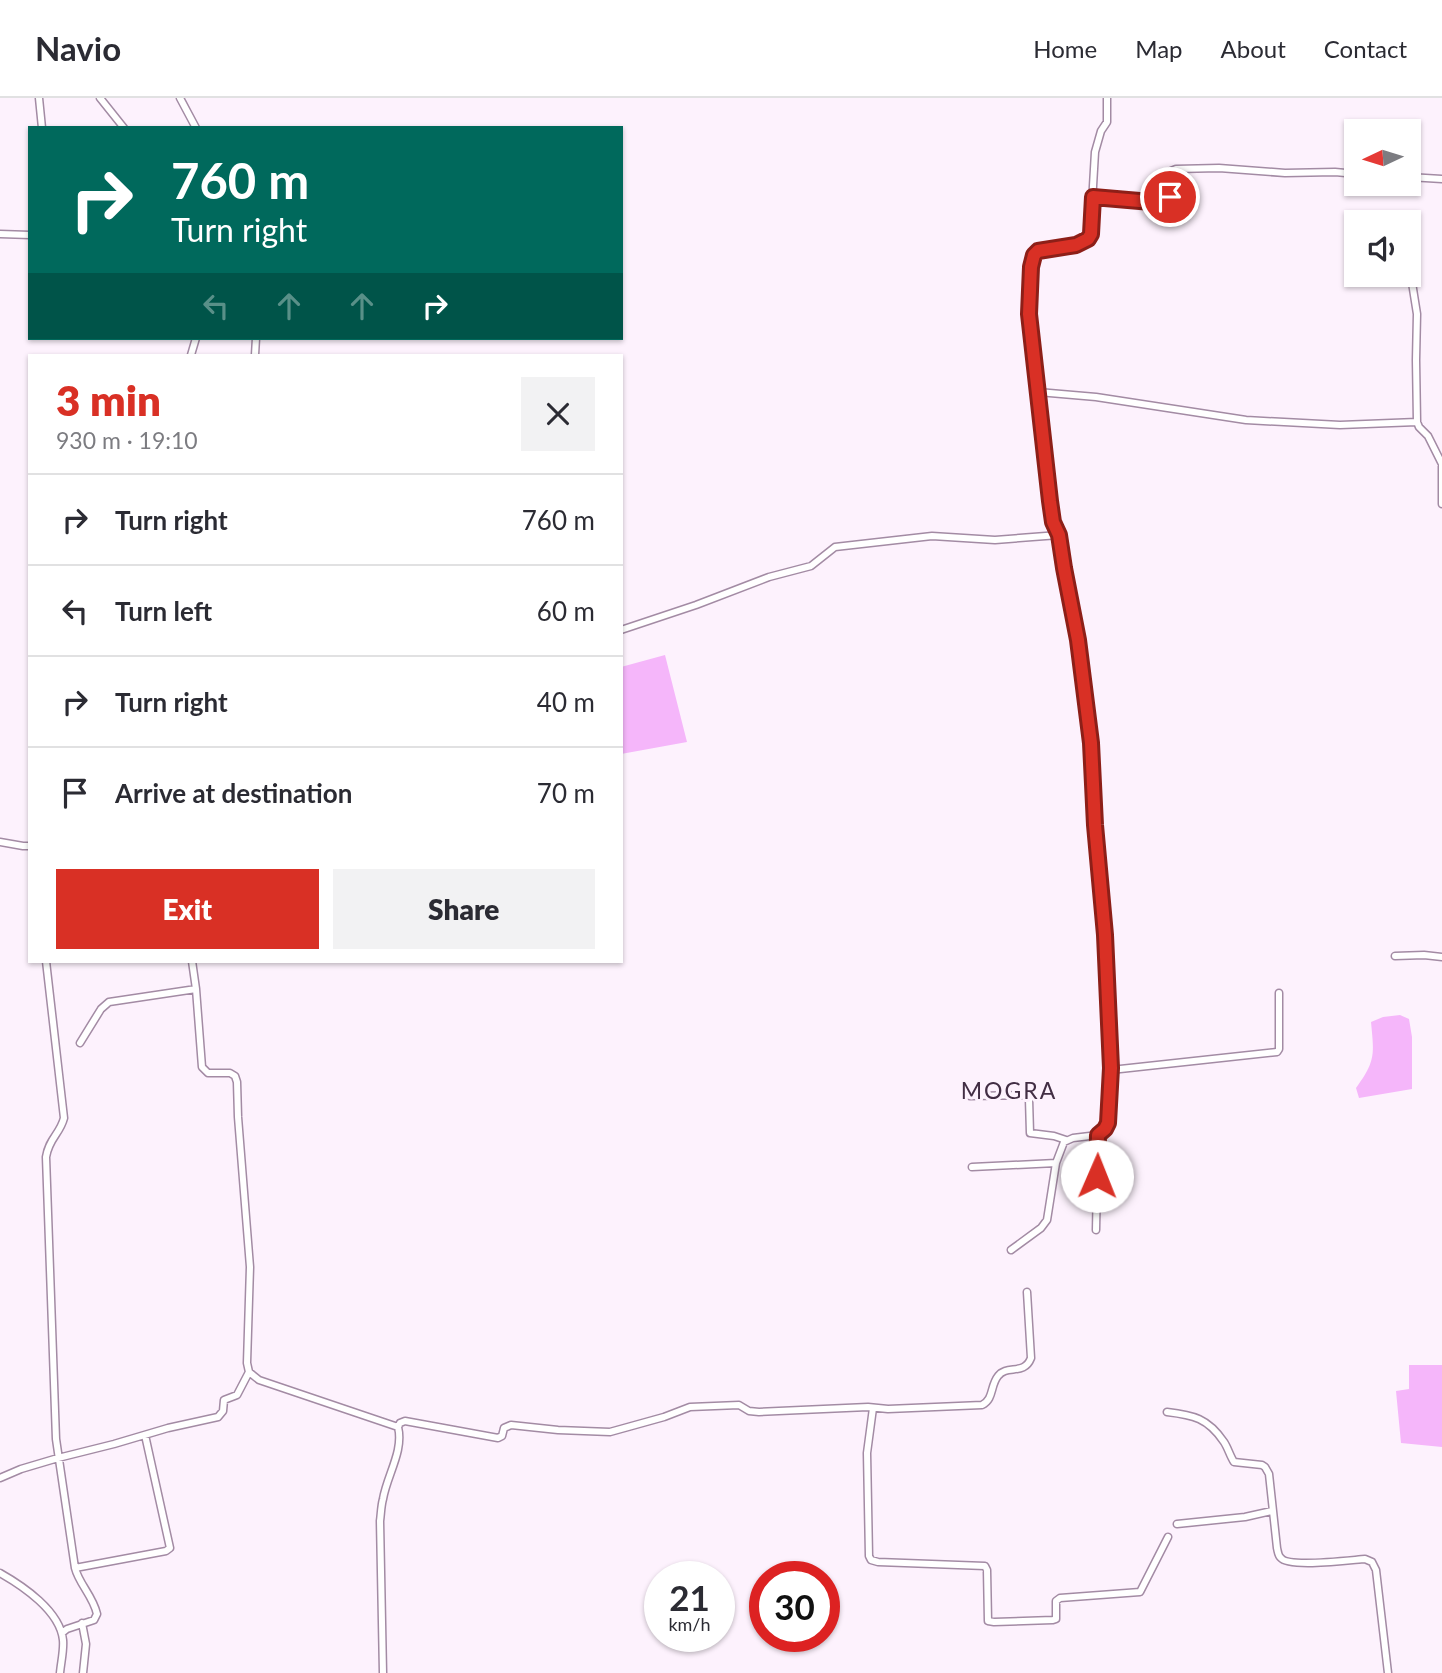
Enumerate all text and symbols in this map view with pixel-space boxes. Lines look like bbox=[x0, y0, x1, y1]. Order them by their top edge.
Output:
text: Navio bbox=[35, 28, 121, 68]
text: Home bbox=[1033, 34, 1097, 63]
text: Map bbox=[1135, 34, 1183, 63]
text: About bbox=[1221, 34, 1286, 63]
text: Contact bbox=[1324, 34, 1407, 63]
north arrow bbox=[1344, 119, 1421, 196]
map controls bbox=[1344, 119, 1421, 287]
text: 760 m bbox=[171, 151, 309, 209]
icon: right bbox=[56, 154, 147, 245]
pin bbox=[1140, 167, 1200, 227]
icon: arrive bbox=[1151, 178, 1189, 216]
text: Turn right bbox=[171, 210, 307, 249]
button: sound bbox=[1344, 210, 1421, 287]
icon: left bbox=[197, 287, 235, 325]
icon: ahead bbox=[270, 287, 308, 325]
icon: ahead bbox=[343, 287, 381, 325]
icon: right bbox=[416, 287, 454, 325]
text: 3 min bbox=[56, 375, 161, 425]
button: close bbox=[521, 377, 595, 451]
text: 930 m · 19:10 bbox=[56, 426, 198, 454]
icon: right bbox=[56, 501, 94, 539]
text: Turn right bbox=[115, 504, 228, 536]
text: 760 m bbox=[522, 504, 595, 536]
icon: left bbox=[56, 592, 94, 630]
text: Turn left bbox=[115, 595, 212, 627]
text: 60 m bbox=[537, 595, 595, 627]
icon: right bbox=[56, 683, 94, 721]
text: Turn right bbox=[115, 686, 228, 718]
text: 40 m bbox=[537, 686, 595, 718]
icon: arrive bbox=[56, 774, 94, 812]
text: Arrive at destination bbox=[115, 777, 352, 809]
text: 70 m bbox=[537, 777, 595, 809]
button: Exit bbox=[56, 869, 319, 949]
button: Share bbox=[333, 869, 595, 949]
district label: MOGRA bbox=[961, 1076, 1057, 1104]
position arrow bbox=[1060, 1139, 1134, 1213]
speed limit sign: 30 bbox=[749, 1561, 840, 1652]
text: 21 bbox=[669, 1576, 710, 1618]
text: km/h bbox=[668, 1613, 711, 1635]

